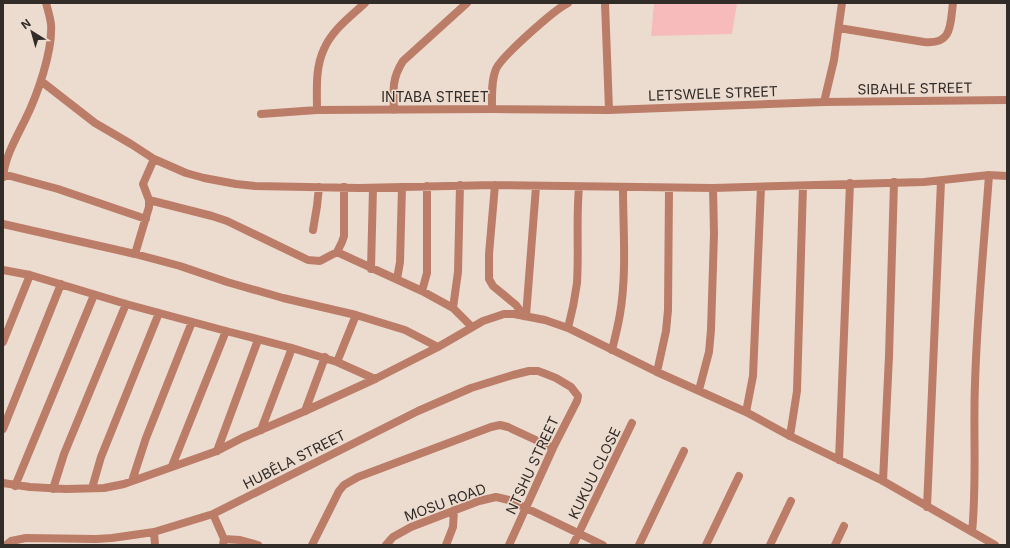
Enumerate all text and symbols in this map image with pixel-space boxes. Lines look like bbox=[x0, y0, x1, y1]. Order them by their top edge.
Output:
north arrow bbox=[12, 12, 52, 52]
text: N bbox=[18, 16, 34, 32]
street label: SIBAHLE STREET bbox=[857, 78, 973, 98]
street label: LETSWELE STREET bbox=[648, 82, 778, 104]
street label: INTABA STREET bbox=[381, 88, 489, 105]
street label: NTSHU STREET bbox=[502, 413, 562, 517]
street label: KUKUU CLOSE bbox=[564, 424, 624, 522]
street label: HUBÊLA STREET bbox=[240, 426, 348, 492]
street label: MOSU ROAD bbox=[402, 479, 488, 525]

